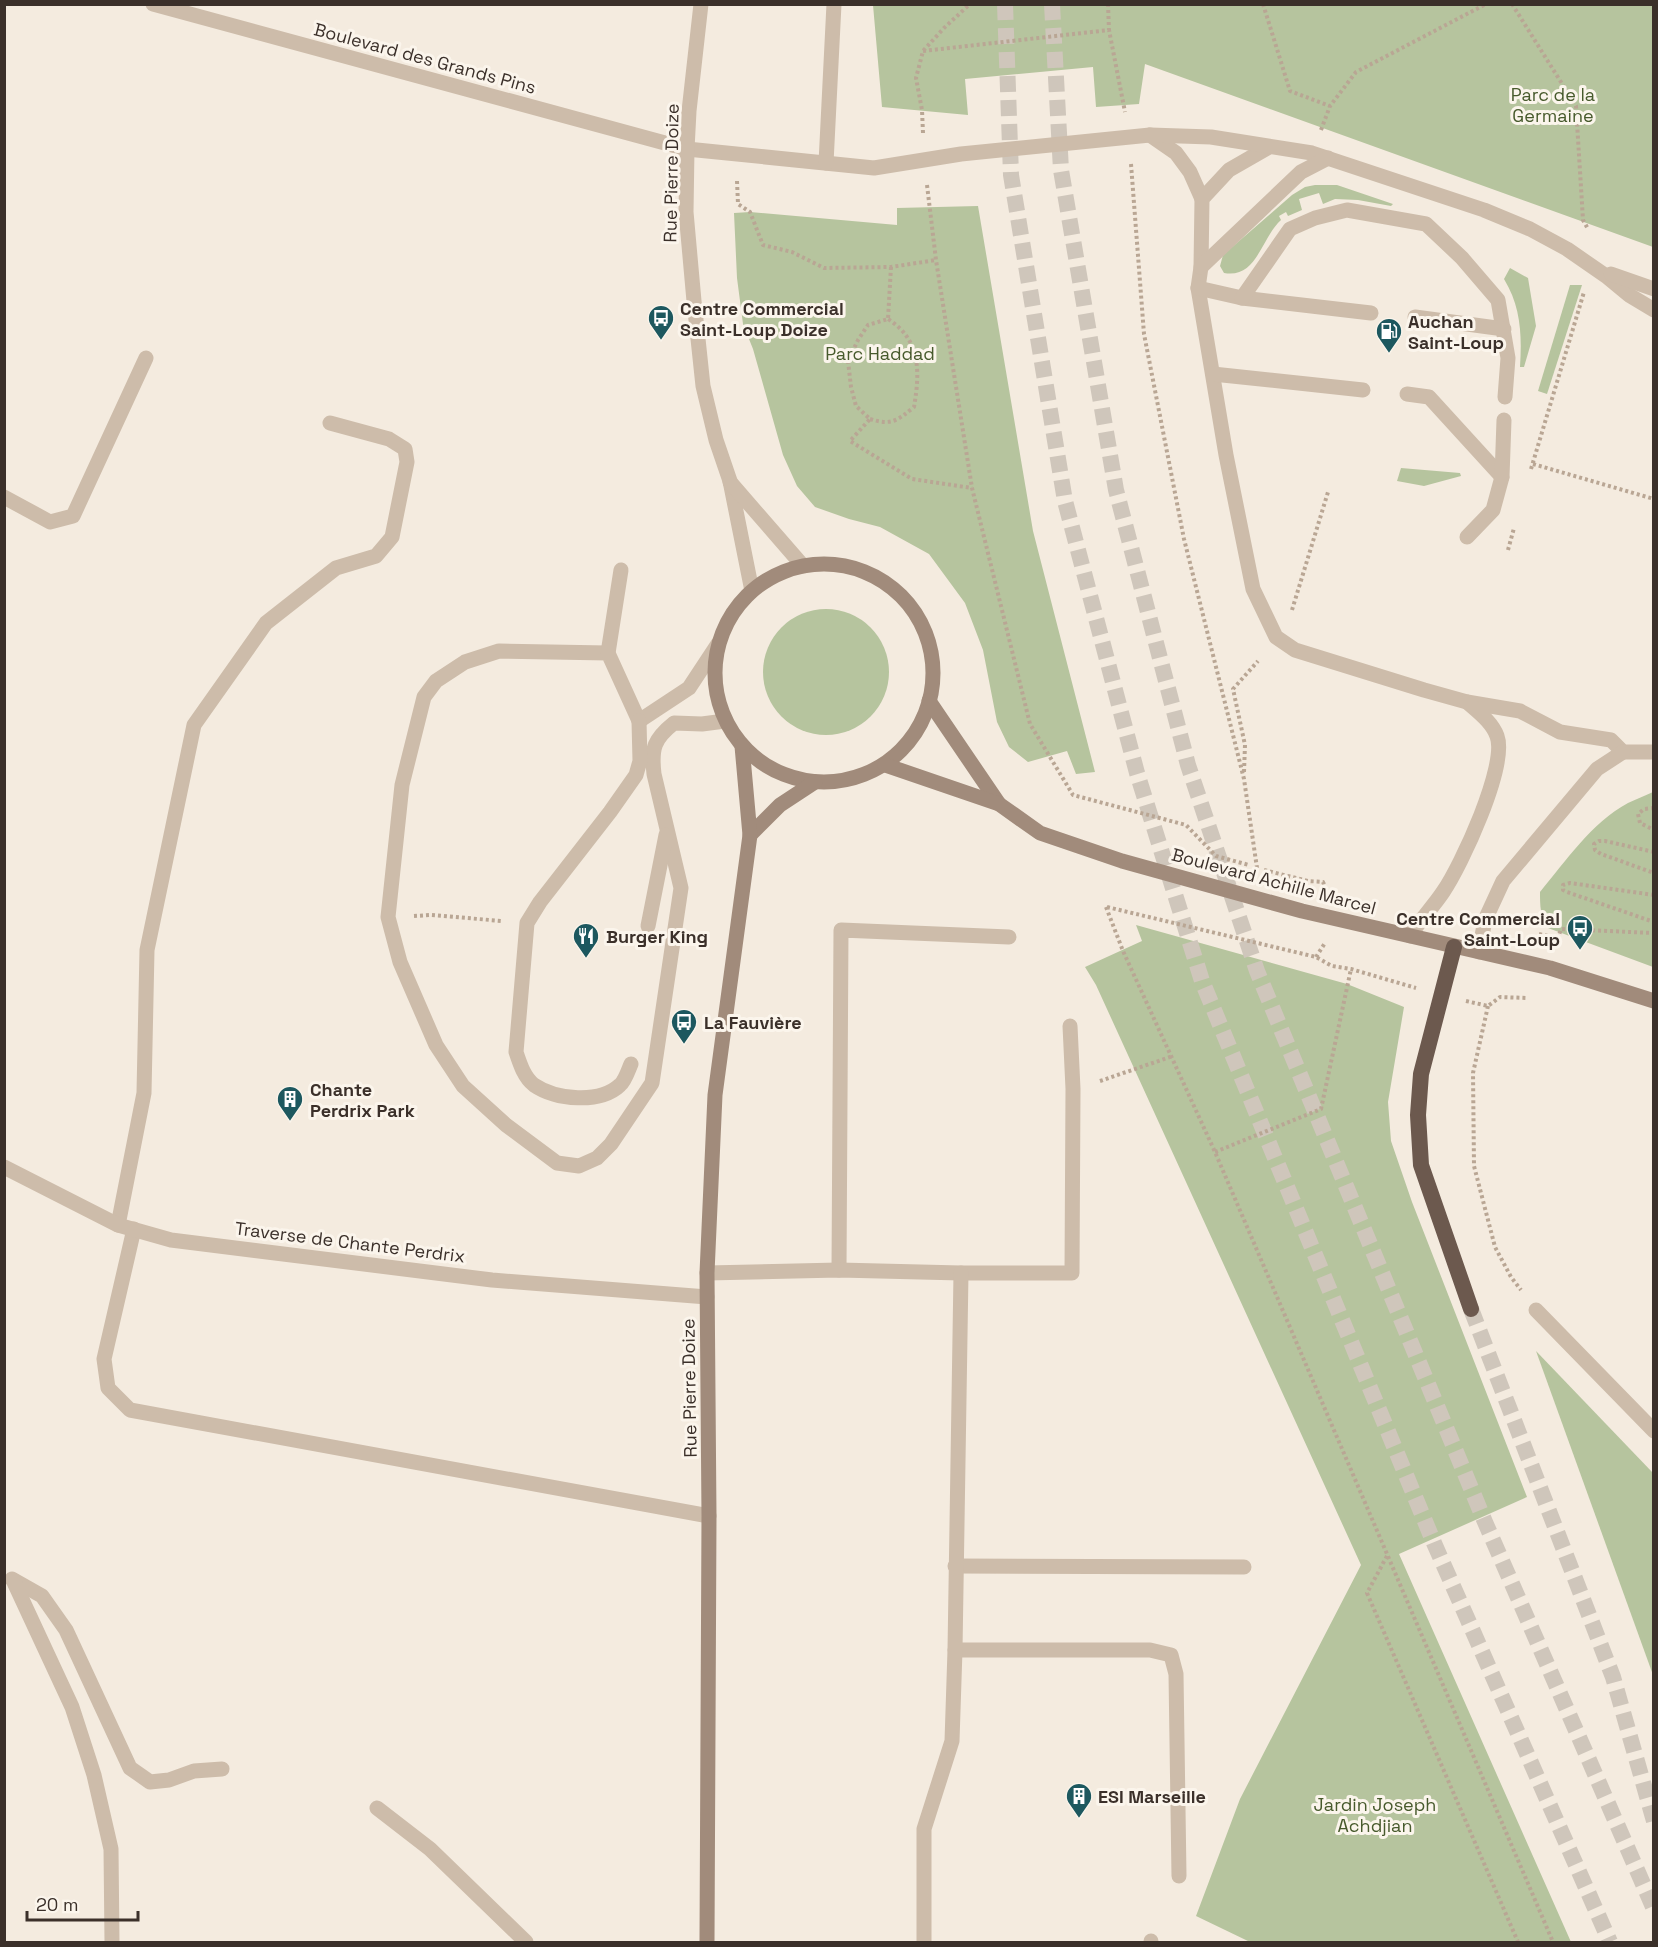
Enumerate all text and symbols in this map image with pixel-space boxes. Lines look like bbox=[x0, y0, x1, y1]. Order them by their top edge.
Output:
street label: Boulevard des Grands Pins bbox=[312, 17, 538, 99]
park label: Parc de la Germaine bbox=[1511, 83, 1595, 127]
street label: Rue Pierre Doize bbox=[658, 103, 684, 243]
place label: Centre Commercial Saint-Loup Doize bbox=[680, 297, 844, 341]
bus stop icon: Centre Commercial Saint-Loup Doize bbox=[646, 303, 676, 341]
place label: Auchan Saint-Loup bbox=[1408, 310, 1504, 354]
fuel station icon: Auchan Saint-Loup bbox=[1374, 316, 1404, 354]
park label: Parc Haddad bbox=[825, 342, 935, 365]
street label: Boulevard Achille Marcel bbox=[1169, 843, 1379, 919]
place label: Centre Commercial Saint-Loup bbox=[1396, 907, 1560, 951]
bus stop icon: Centre Commercial Saint-Loup bbox=[1565, 913, 1595, 951]
restaurant icon: Burger King bbox=[571, 921, 601, 959]
place label: Burger King bbox=[606, 925, 708, 948]
bus stop icon: La Fauvière bbox=[669, 1007, 699, 1045]
place label: La Fauvière bbox=[704, 1011, 802, 1034]
place label: Chante Perdrix Park bbox=[310, 1078, 415, 1122]
building icon: Chante Perdrix Park bbox=[275, 1084, 305, 1122]
street label: Traverse de Chante Perdrix bbox=[234, 1216, 466, 1268]
street label: Rue Pierre Doize bbox=[676, 1318, 702, 1458]
building icon: ESI Marseille bbox=[1064, 1781, 1094, 1819]
place label: ESI Marseille bbox=[1098, 1785, 1206, 1808]
park label: Jardin Joseph Achdjian bbox=[1314, 1793, 1436, 1837]
scale bar bbox=[27, 1884, 138, 1922]
text: 20 m bbox=[36, 1893, 79, 1916]

